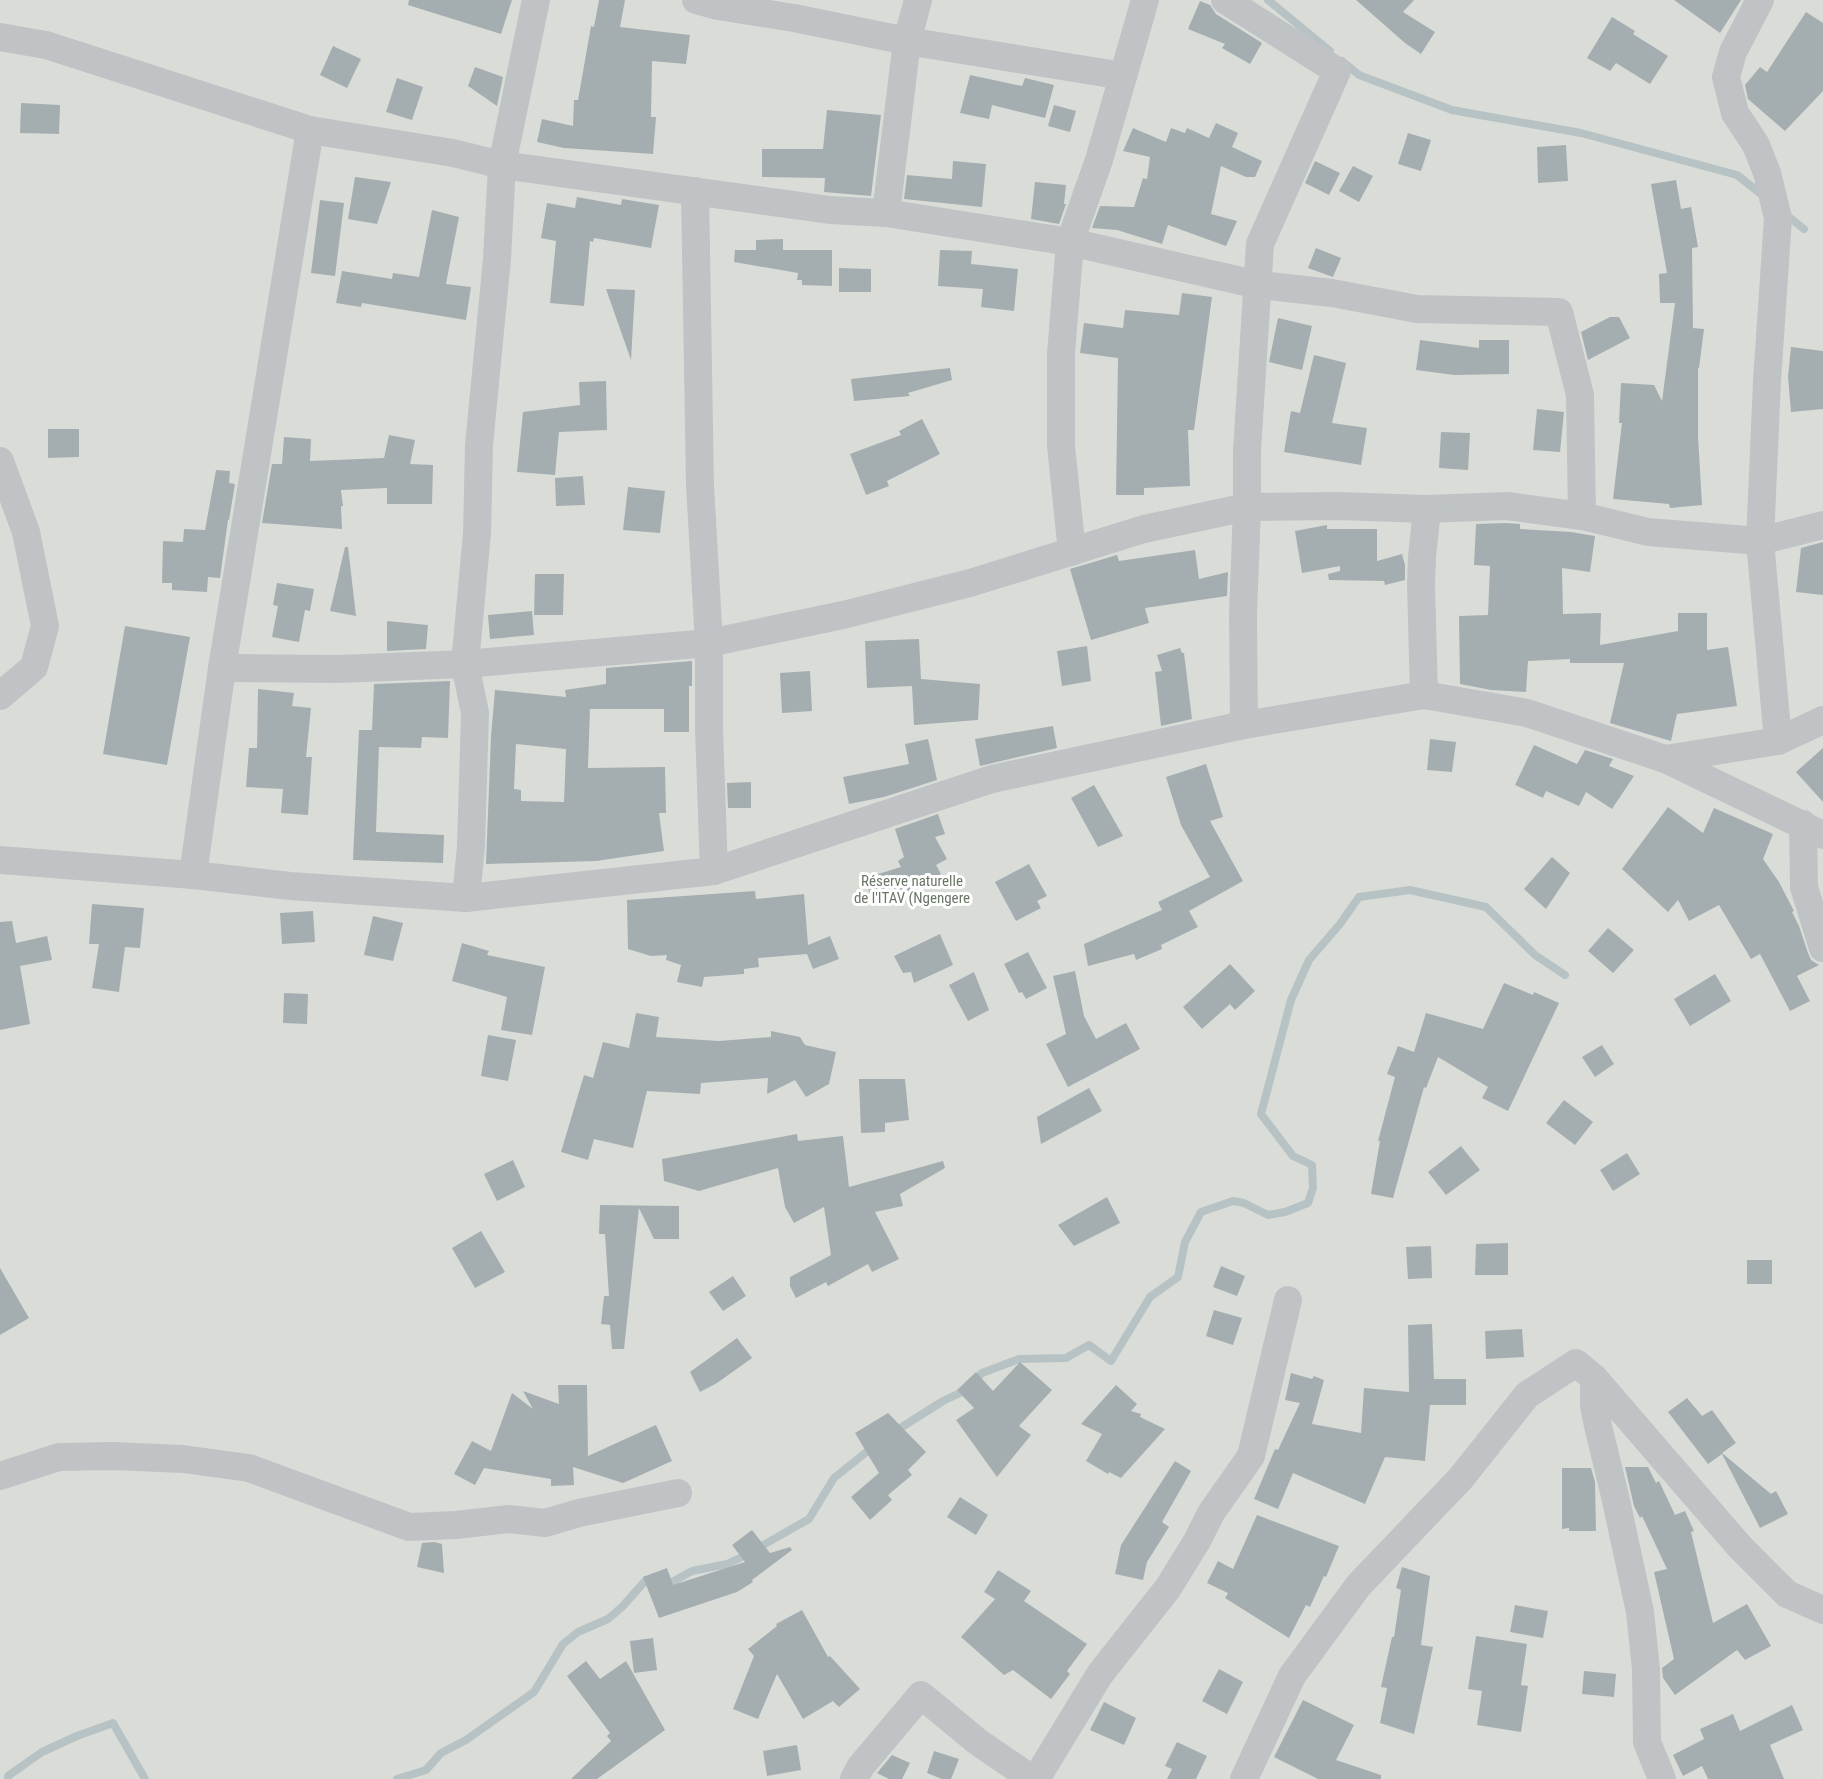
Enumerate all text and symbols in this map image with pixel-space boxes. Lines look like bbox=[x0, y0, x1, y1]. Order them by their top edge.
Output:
park label: Réserve naturelle de l'ITAV (Ngengere bbox=[854, 872, 970, 907]

